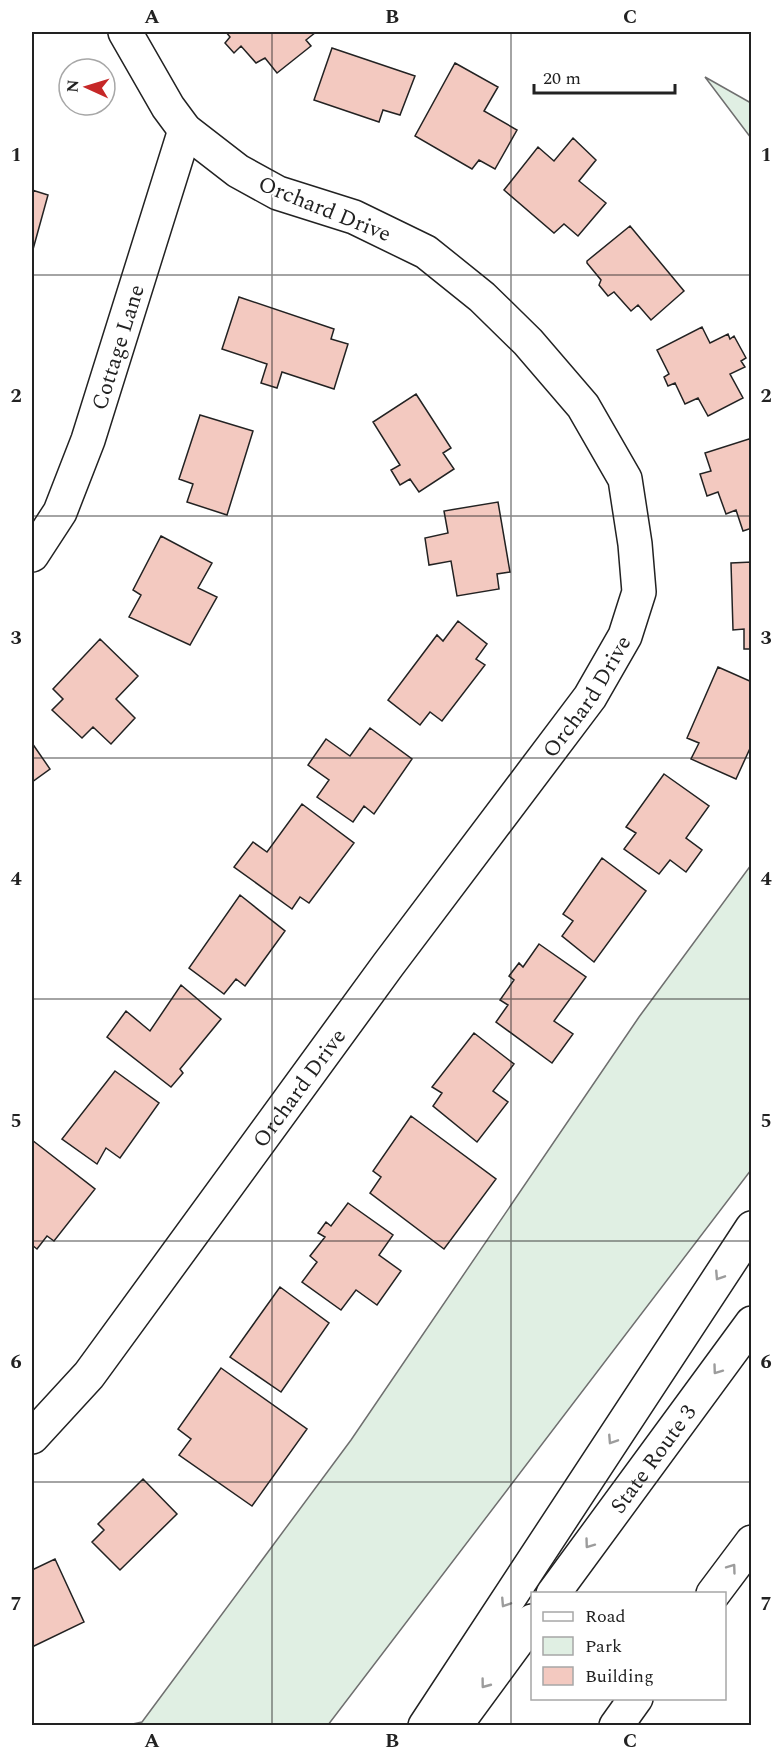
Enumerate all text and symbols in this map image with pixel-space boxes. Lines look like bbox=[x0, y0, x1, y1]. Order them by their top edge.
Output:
text: A bbox=[144, 2, 160, 32]
text: B bbox=[385, 2, 399, 32]
text: C bbox=[623, 2, 637, 32]
north arrow bbox=[57, 57, 117, 117]
scale bar bbox=[534, 57, 675, 95]
text: 20 m bbox=[543, 65, 581, 92]
text: N bbox=[61, 79, 85, 93]
text: 1 bbox=[10, 140, 22, 170]
text: 1 bbox=[760, 140, 772, 170]
street label: Orchard Drive bbox=[253, 168, 396, 251]
street label: Cottage Lane bbox=[83, 280, 154, 415]
text: 2 bbox=[10, 381, 22, 411]
text: 2 bbox=[760, 381, 772, 411]
text: 3 bbox=[10, 623, 22, 653]
text: 3 bbox=[760, 623, 772, 653]
street label: Orchard Drive bbox=[535, 629, 640, 765]
text: 4 bbox=[10, 864, 22, 894]
text: 4 bbox=[760, 864, 772, 894]
street label: Orchard Drive bbox=[245, 1022, 355, 1155]
text: 5 bbox=[10, 1106, 22, 1136]
text: 5 bbox=[760, 1106, 772, 1136]
one-way arrow bbox=[715, 1270, 726, 1281]
text: 6 bbox=[10, 1347, 22, 1377]
text: 6 bbox=[760, 1347, 772, 1377]
one-way arrow bbox=[713, 1363, 724, 1374]
street label: State Route 3 bbox=[602, 1398, 705, 1521]
one-way arrow bbox=[608, 1433, 619, 1444]
one-way arrow bbox=[585, 1537, 596, 1548]
one-way arrow bbox=[725, 1563, 736, 1574]
text: 7 bbox=[10, 1589, 22, 1619]
text: 7 bbox=[760, 1589, 772, 1619]
legend bbox=[531, 1592, 726, 1700]
one-way arrow bbox=[501, 1596, 512, 1607]
text: Road bbox=[585, 1603, 626, 1630]
text: Park bbox=[585, 1633, 622, 1660]
text: Building bbox=[585, 1663, 654, 1690]
one-way arrow bbox=[481, 1678, 492, 1689]
text: A bbox=[144, 1726, 160, 1756]
text: B bbox=[385, 1726, 399, 1756]
text: C bbox=[623, 1726, 637, 1756]

